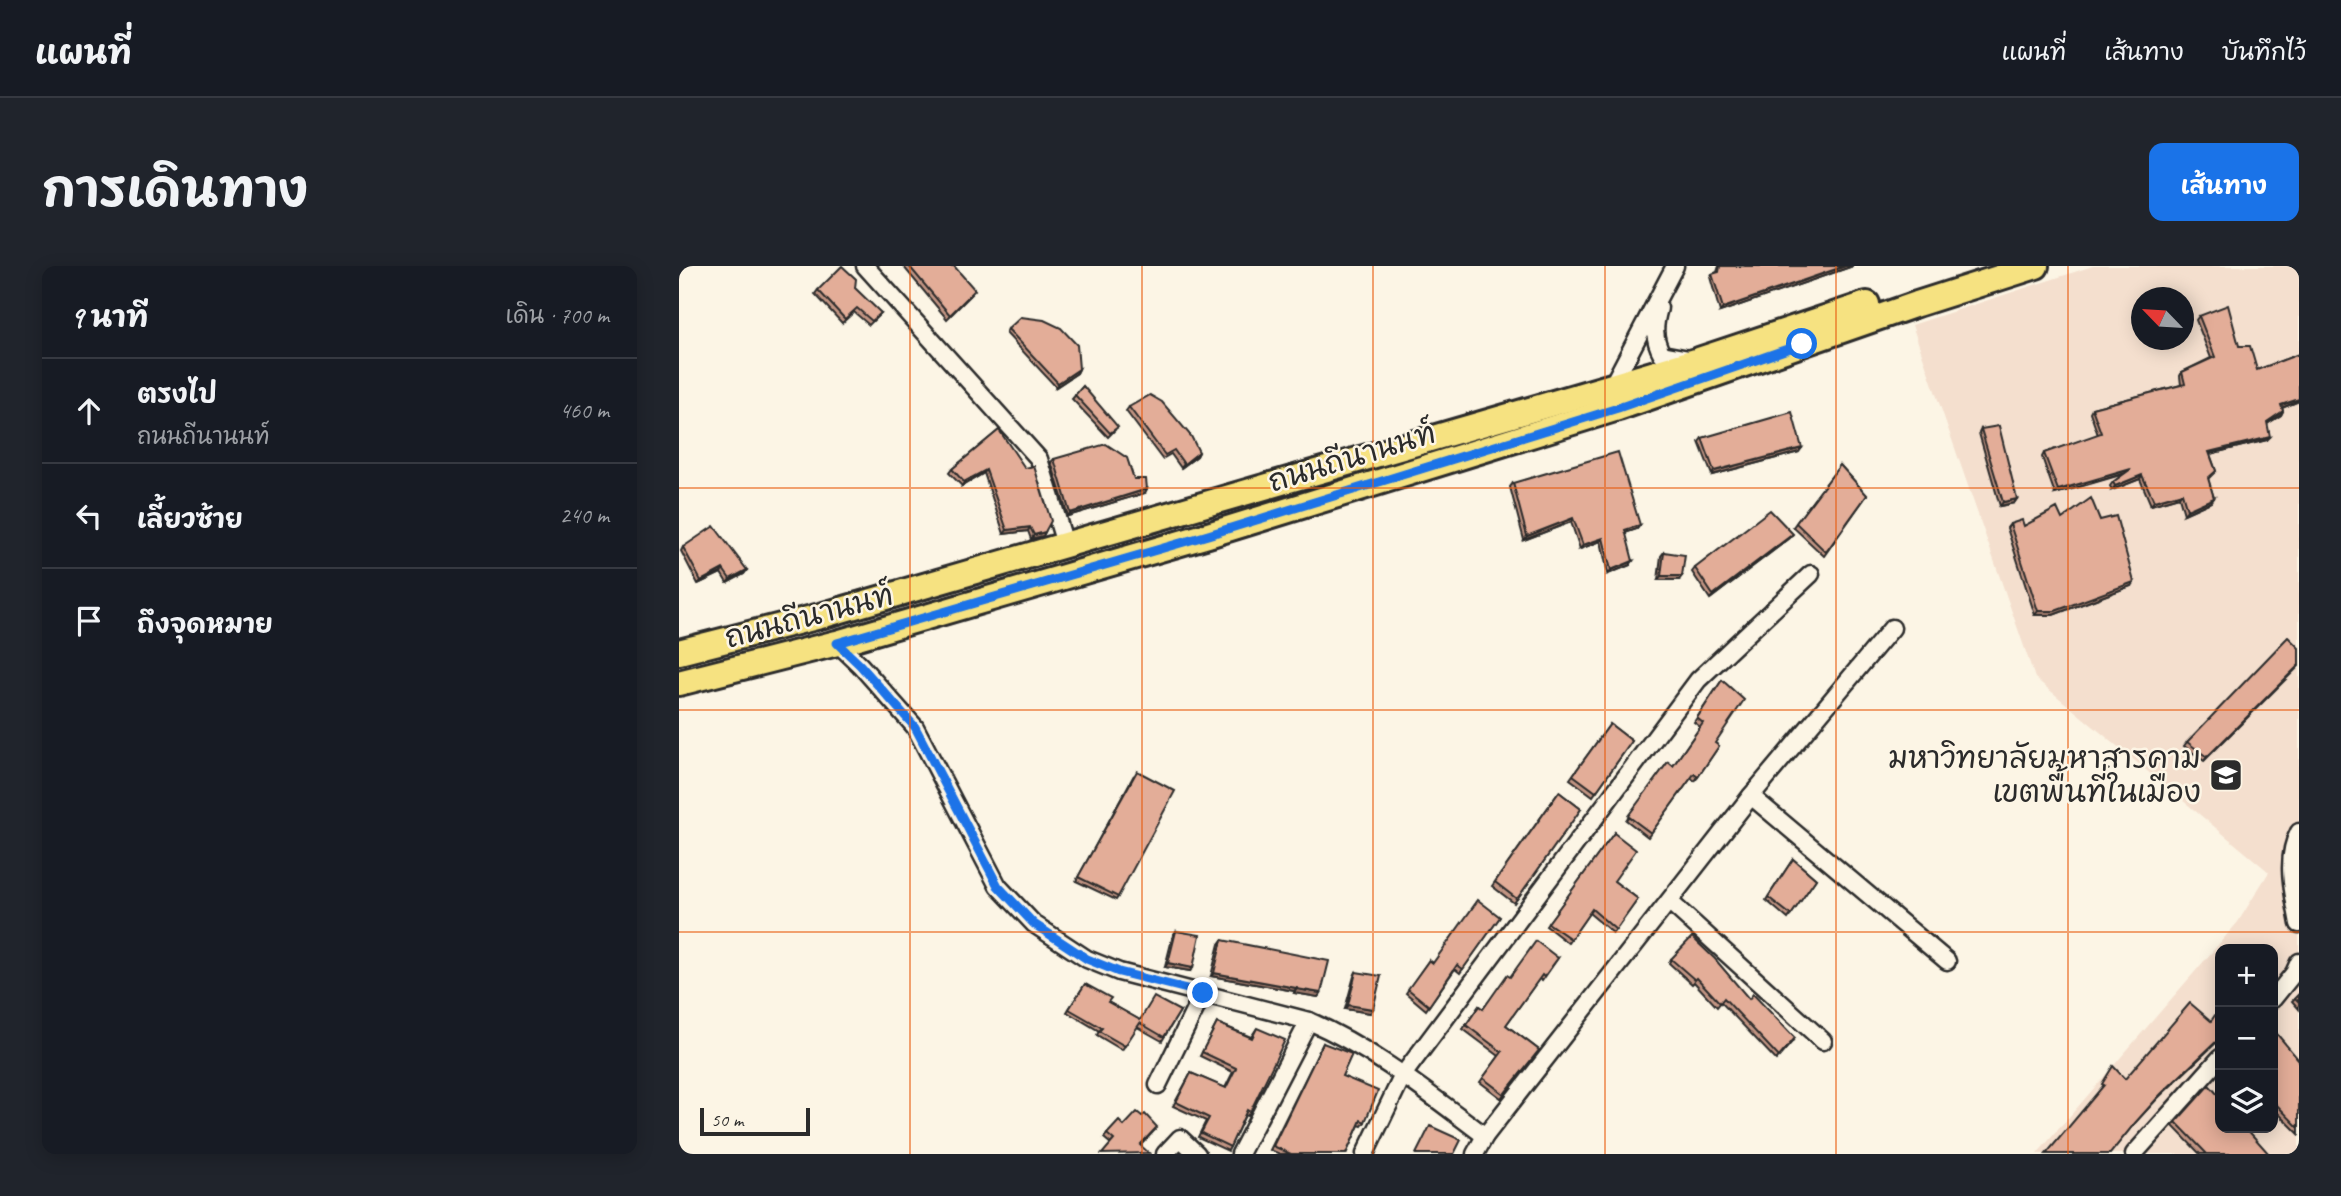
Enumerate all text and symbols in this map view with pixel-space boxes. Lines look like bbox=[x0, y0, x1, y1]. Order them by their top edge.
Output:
text: แผนที่ bbox=[35, 32, 132, 74]
text: แผนที่ bbox=[2001, 37, 2066, 67]
text: เส้นทาง bbox=[2104, 37, 2184, 67]
text: บันทึกไว้ bbox=[2222, 37, 2306, 67]
button: เส้นทาง bbox=[2149, 143, 2299, 221]
text: การเดินทาง bbox=[42, 159, 308, 221]
north arrow bbox=[2131, 287, 2194, 350]
text: 9 นาที bbox=[70, 298, 148, 336]
text: เดิน · 700 m bbox=[506, 301, 609, 330]
route start bbox=[1786, 328, 1817, 359]
text: ตรงไป bbox=[137, 378, 217, 411]
icon: ahead bbox=[70, 392, 108, 430]
text: 460 m bbox=[560, 396, 609, 425]
street label: ถนนถีนานนท์ bbox=[1263, 413, 1440, 500]
text: ถนนถีนานนท์ bbox=[137, 422, 270, 451]
icon: left bbox=[70, 497, 108, 535]
text: 240 m bbox=[560, 501, 609, 530]
text: เลี้ยวซ้าย bbox=[137, 503, 243, 536]
street label: ถนนถีนานนท์ bbox=[720, 574, 898, 657]
icon: arrive bbox=[70, 602, 108, 640]
text: ถึงจุดหมาย bbox=[137, 608, 273, 641]
place label: มหาวิทยาลัยมหาสารคาม เขตพื้นที่ในเมือง bbox=[1888, 739, 2201, 811]
school or university icon: มหาวิทยาลัยมหาสารคาม เขตพื้นที่ในเมือง bbox=[2207, 756, 2245, 794]
map controls bbox=[2215, 944, 2278, 1133]
button: + bbox=[2215, 944, 2278, 1007]
route end bbox=[1187, 977, 1218, 1008]
button: − bbox=[2215, 1007, 2278, 1070]
button: layers bbox=[2215, 1070, 2278, 1133]
scale bar bbox=[700, 1105, 810, 1137]
text: 50 m bbox=[711, 1108, 743, 1132]

